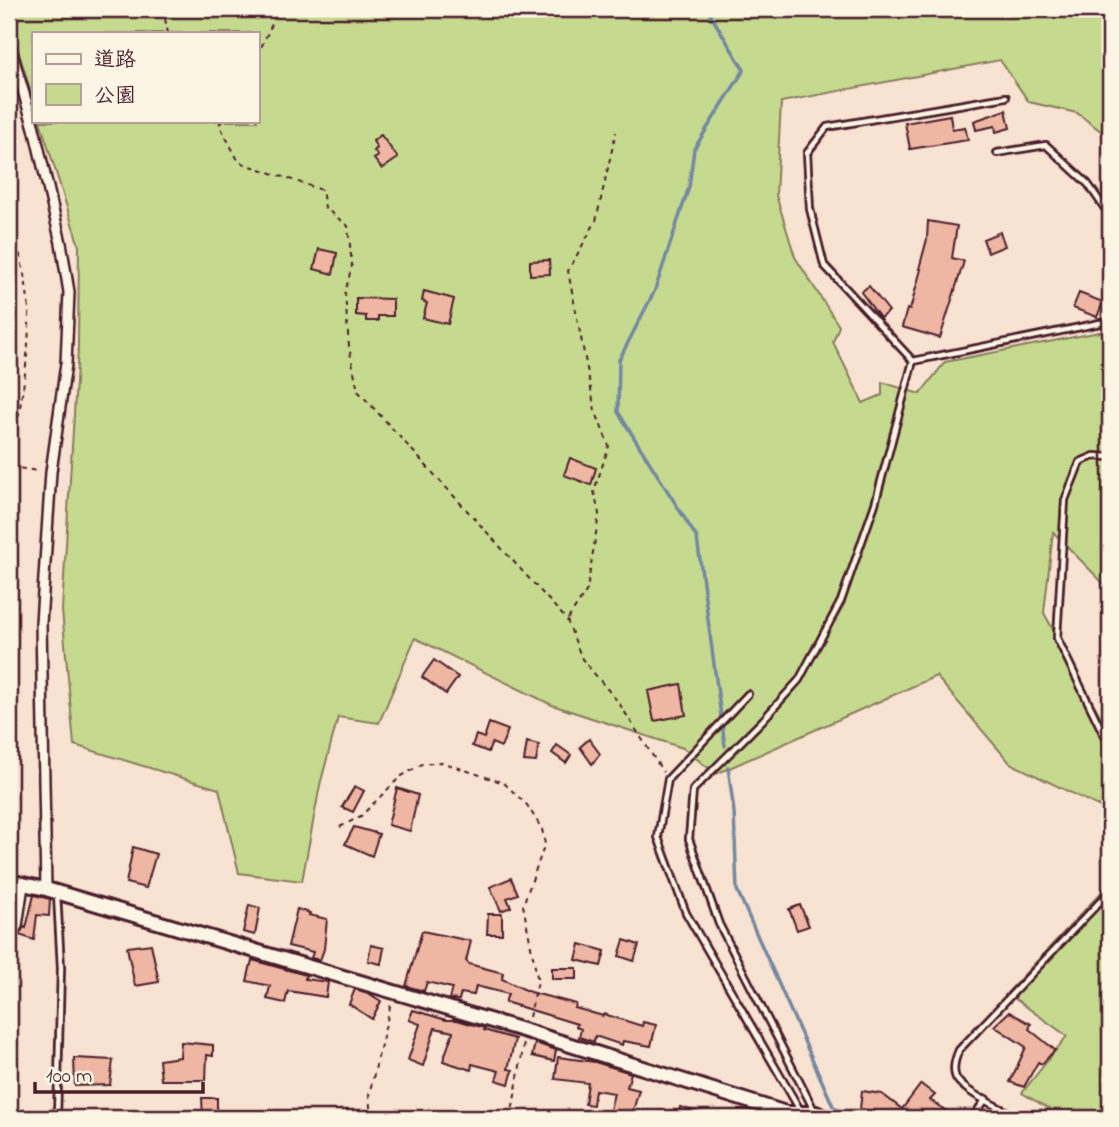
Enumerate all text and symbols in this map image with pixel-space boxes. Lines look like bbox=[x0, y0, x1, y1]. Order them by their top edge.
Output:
legend bbox=[32, 32, 259, 122]
text: 道路 bbox=[94, 46, 136, 76]
text: 公園 bbox=[94, 82, 136, 112]
scale bar bbox=[35, 1050, 203, 1094]
text: 100 m bbox=[46, 1062, 92, 1092]

